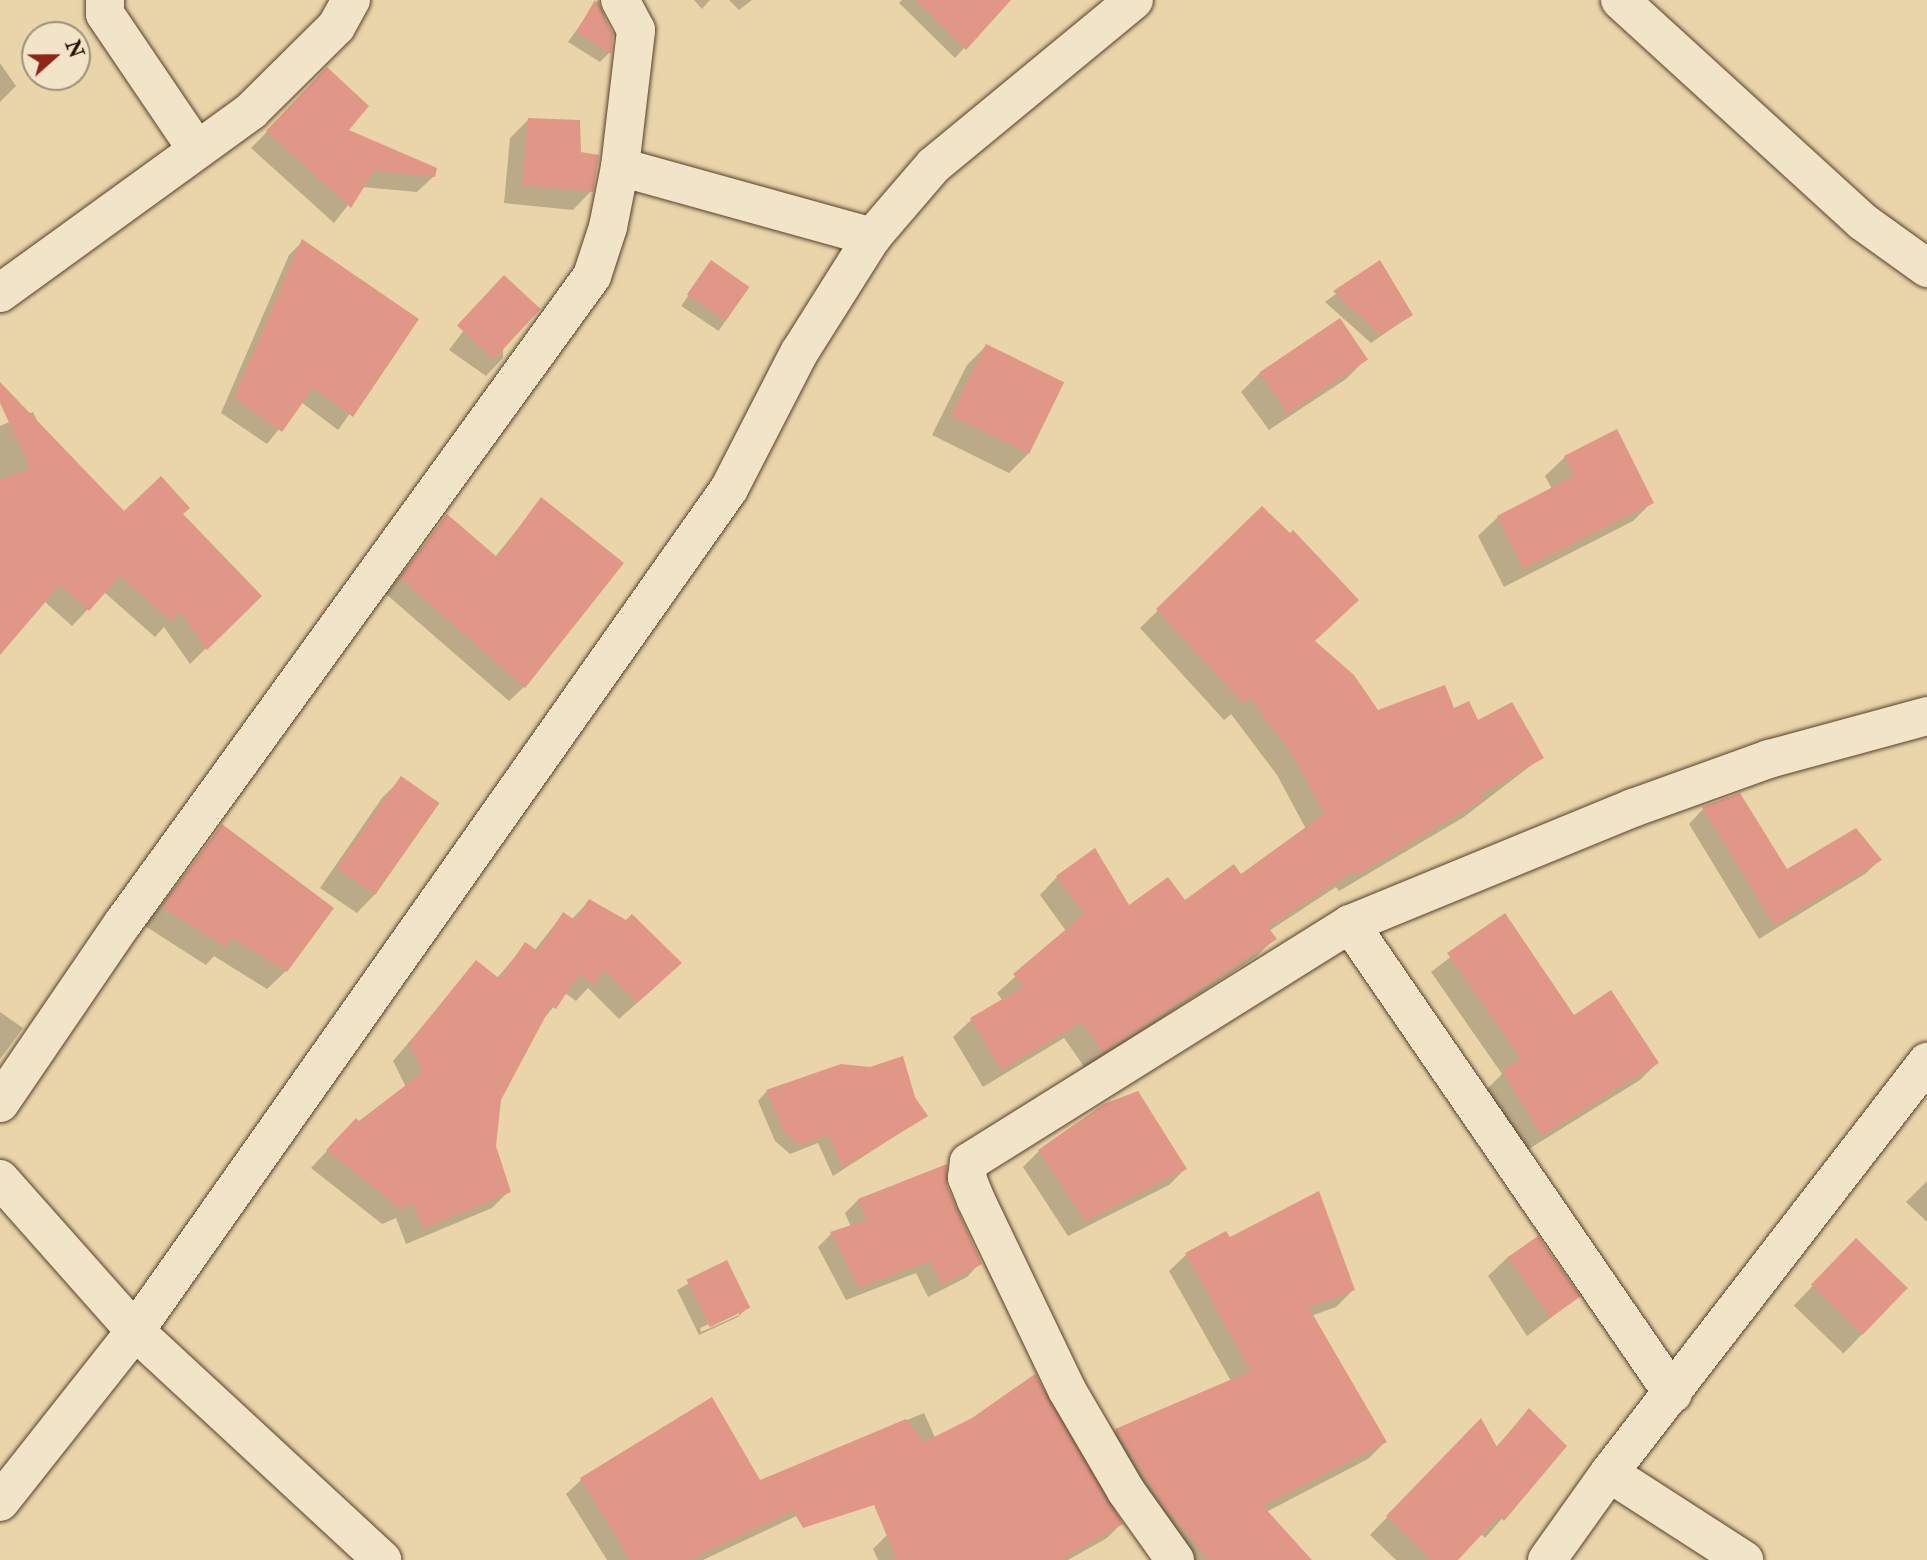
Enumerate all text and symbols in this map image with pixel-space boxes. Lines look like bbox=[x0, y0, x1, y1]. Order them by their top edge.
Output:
north arrow bbox=[21, 21, 91, 91]
text: N bbox=[59, 37, 88, 61]

